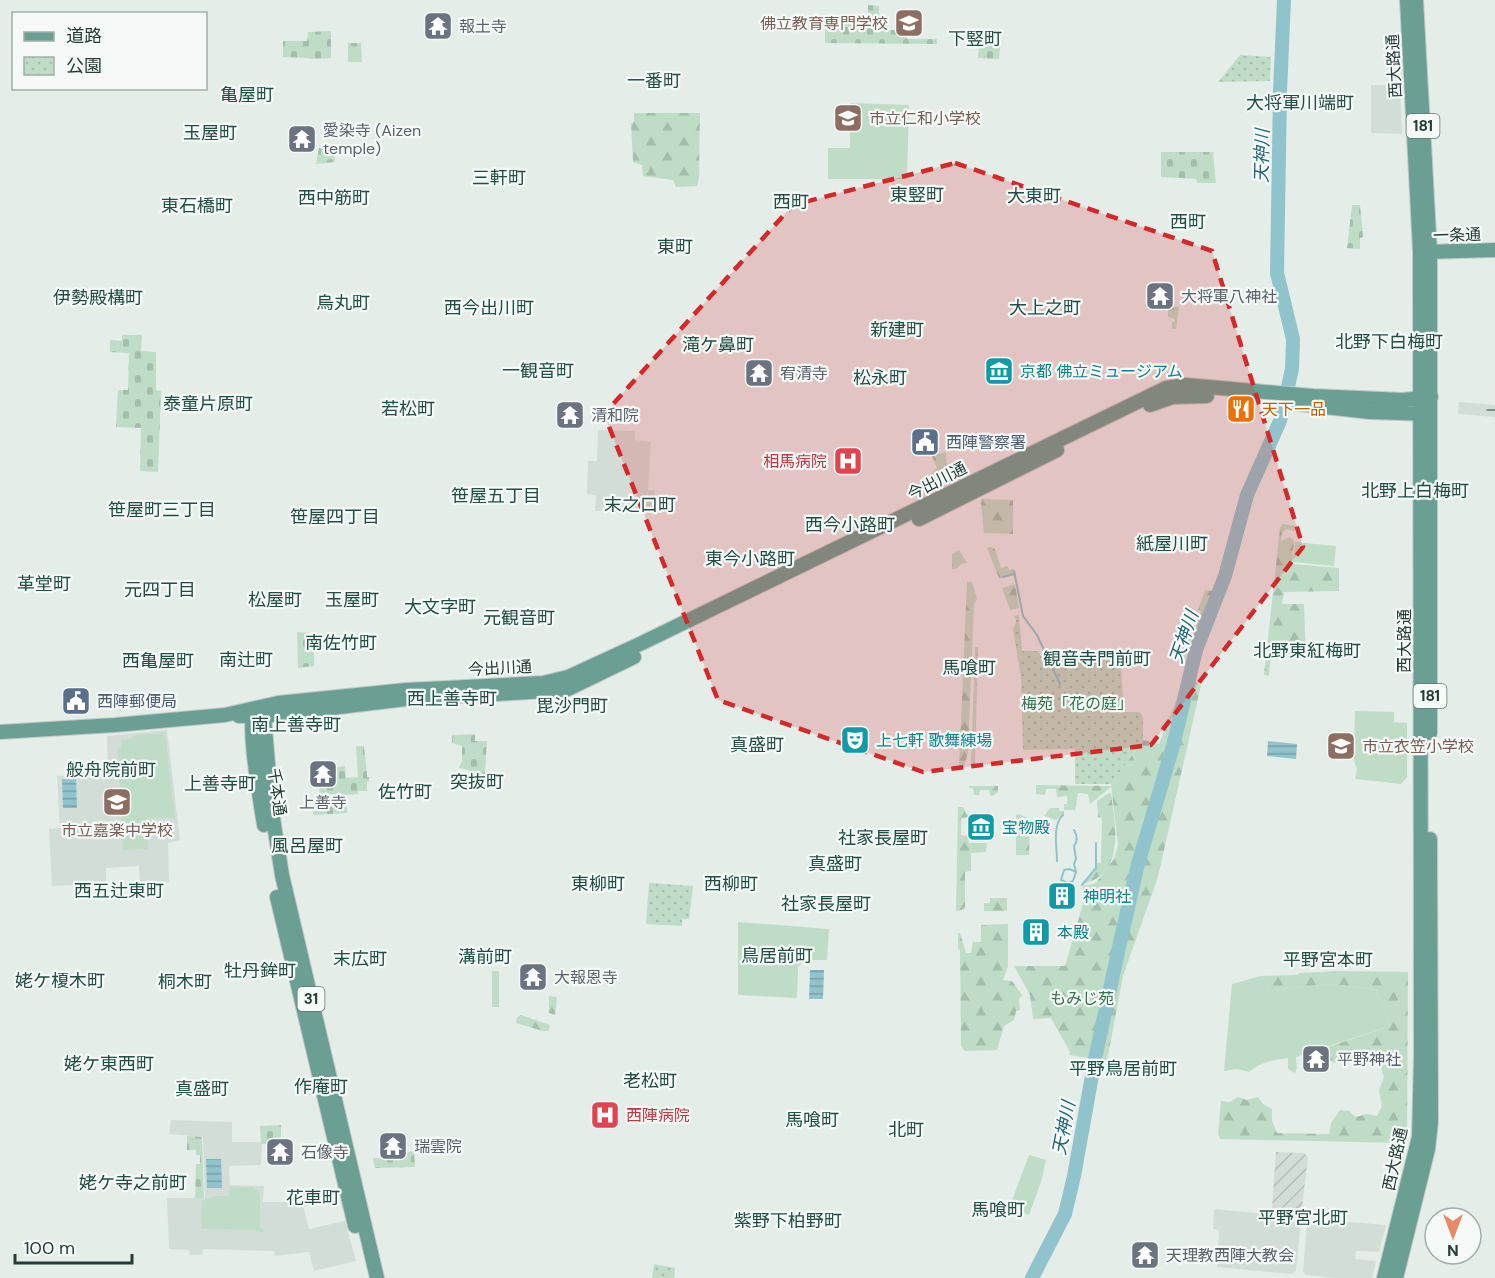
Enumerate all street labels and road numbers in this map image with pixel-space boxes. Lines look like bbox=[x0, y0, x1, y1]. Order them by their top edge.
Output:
street label: 西大路通 bbox=[1382, 33, 1406, 99]
road number: 181 bbox=[1406, 114, 1440, 138]
street label: 一条通 bbox=[1433, 224, 1481, 246]
street label: 今出川通 bbox=[904, 457, 970, 505]
street label: 西大路通 bbox=[1394, 609, 1415, 673]
street label: 今出川通 bbox=[467, 656, 533, 680]
road number: 181 bbox=[1414, 684, 1446, 708]
street label: 千本通 bbox=[263, 767, 291, 817]
road number: 31 bbox=[298, 987, 324, 1011]
street label: 西大路通 bbox=[1378, 1126, 1412, 1192]

